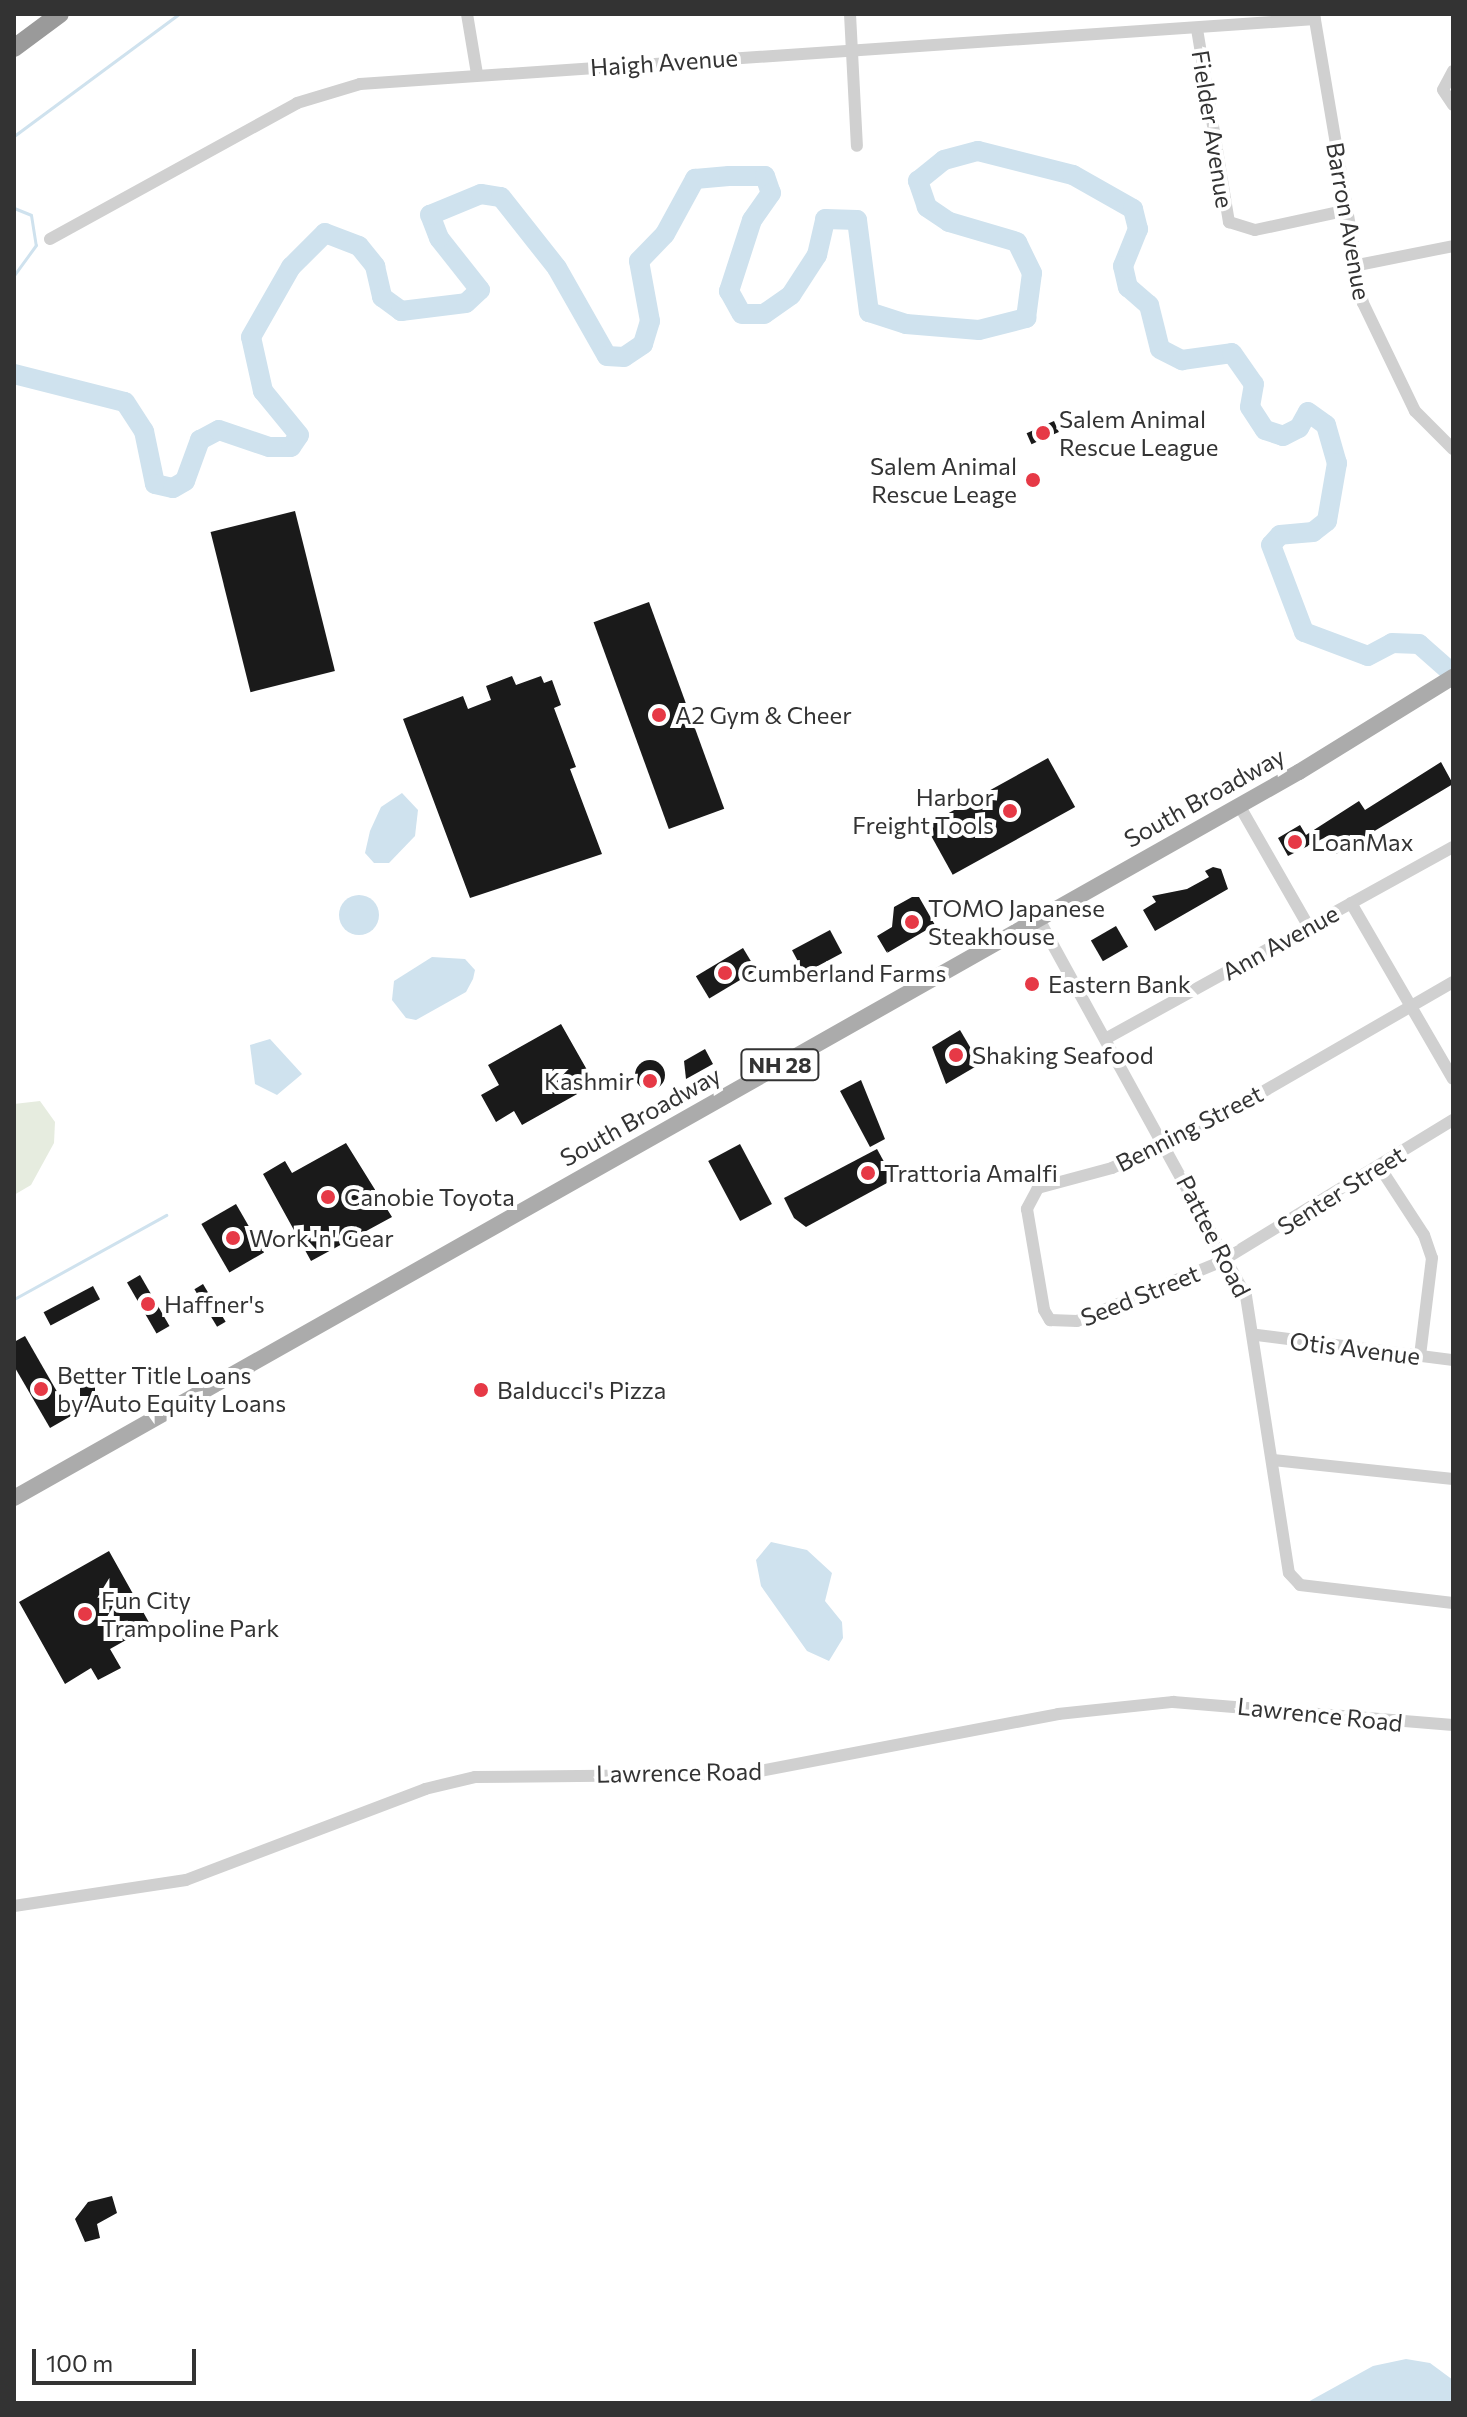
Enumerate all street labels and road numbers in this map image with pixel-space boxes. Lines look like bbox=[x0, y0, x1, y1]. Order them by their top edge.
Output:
street label: Haigh Avenue bbox=[589, 42, 739, 82]
street label: Fielder Avenue bbox=[1186, 48, 1240, 210]
street label: Barron Avenue bbox=[1321, 140, 1377, 302]
street label: South Broadway bbox=[1119, 741, 1289, 853]
street label: Ann Avenue bbox=[1217, 898, 1343, 986]
road number: NH 28 bbox=[740, 1047, 820, 1083]
street label: South Broadway bbox=[555, 1060, 725, 1172]
street label: Benning Street bbox=[1111, 1079, 1267, 1177]
street label: Senter Street bbox=[1272, 1139, 1410, 1241]
street label: Pattee Road bbox=[1171, 1170, 1257, 1302]
street label: Seed Street bbox=[1076, 1258, 1204, 1332]
street label: Otis Avenue bbox=[1288, 1326, 1422, 1370]
street label: Lawrence Road bbox=[1236, 1691, 1404, 1737]
street label: Lawrence Road bbox=[596, 1756, 762, 1788]

